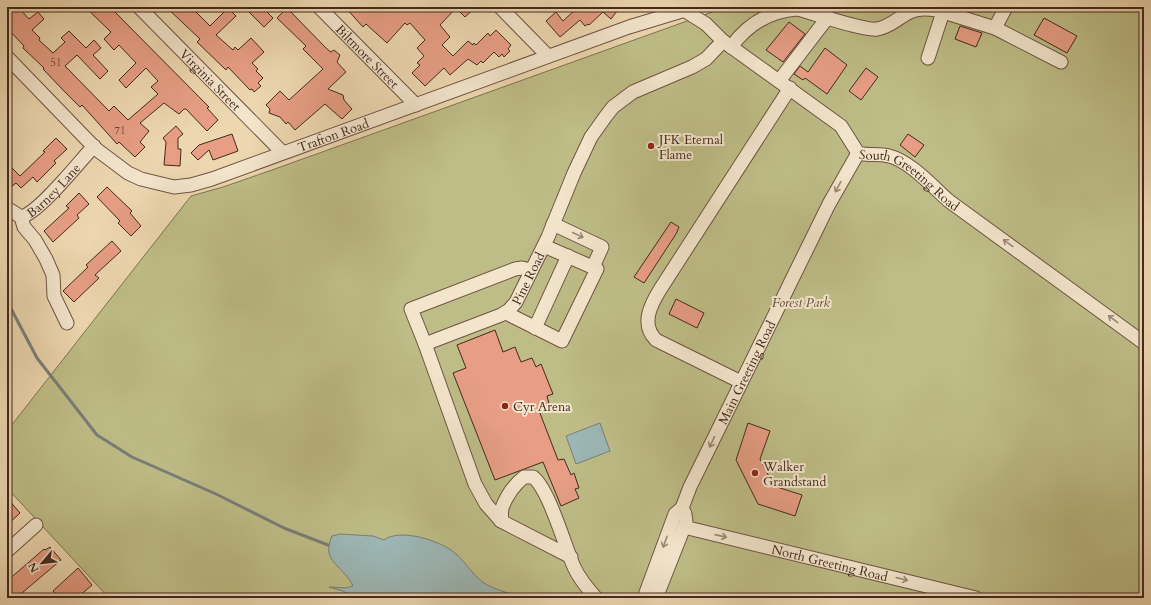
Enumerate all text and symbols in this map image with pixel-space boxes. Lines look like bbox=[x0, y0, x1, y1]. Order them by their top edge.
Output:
street label: Biltmore Street bbox=[331, 21, 403, 93]
street label: Virginia Street bbox=[175, 45, 245, 115]
house number: 51 bbox=[50, 55, 62, 70]
street label: Trafton Road bbox=[295, 115, 371, 157]
house number: 71 bbox=[114, 123, 126, 138]
place label: JFK Eternal Flame bbox=[657, 131, 724, 164]
marker: JFK Eternal Flame bbox=[646, 141, 656, 151]
street label: South Greeting Road bbox=[858, 146, 963, 216]
street label: Barney Lane bbox=[23, 160, 85, 222]
one-way arrow bbox=[834, 181, 841, 193]
one-way arrow bbox=[571, 232, 583, 239]
one-way arrow bbox=[1002, 239, 1013, 247]
street label: Pine Road bbox=[508, 249, 549, 308]
park label: Forest Park bbox=[772, 294, 831, 312]
one-way arrow bbox=[1107, 315, 1118, 324]
street label: Main Greeting Road bbox=[714, 318, 780, 428]
place label: Cyr Arena bbox=[513, 398, 571, 416]
marker: Cyr Arena bbox=[500, 401, 510, 411]
one-way arrow bbox=[708, 435, 715, 447]
place label: Walker Grandstand bbox=[762, 458, 826, 491]
marker: Walker Grandstand bbox=[750, 468, 760, 478]
one-way arrow bbox=[715, 533, 728, 541]
one-way arrow bbox=[661, 536, 669, 548]
street label: North Greeting Road bbox=[770, 541, 890, 586]
north arrow bbox=[22, 543, 62, 583]
text: N bbox=[25, 559, 42, 575]
one-way arrow bbox=[896, 576, 909, 584]

